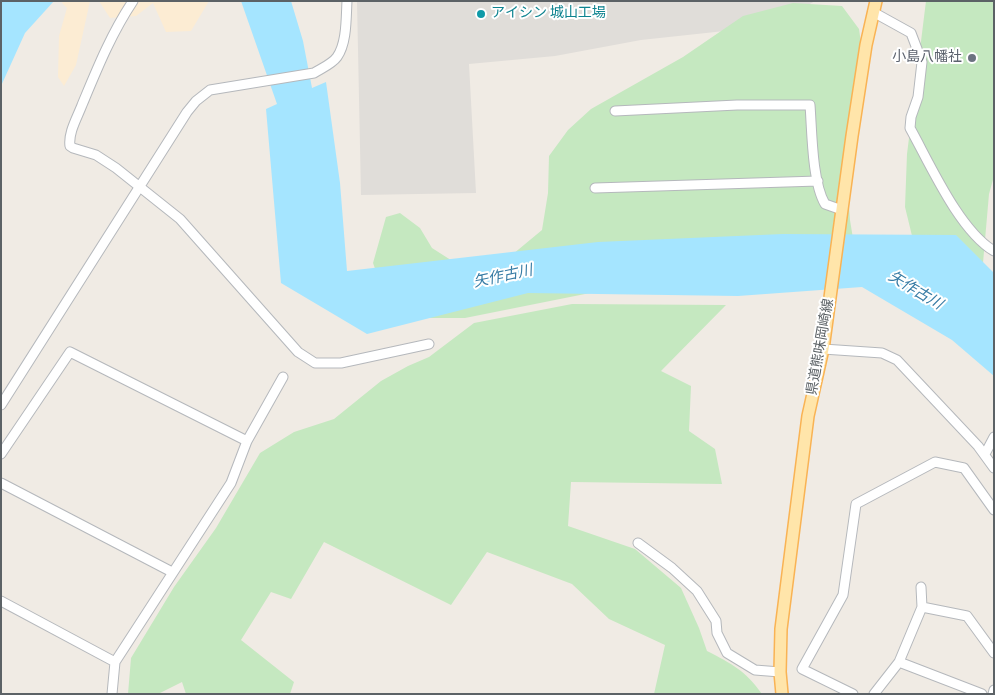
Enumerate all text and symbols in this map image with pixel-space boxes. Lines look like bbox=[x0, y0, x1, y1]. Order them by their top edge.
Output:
place label: アイシン 城山工場 bbox=[491, 6, 606, 22]
marker: アイシン 城山工場 bbox=[475, 8, 487, 20]
place label: 小島八幡社 bbox=[892, 50, 962, 66]
marker: 小島八幡社 bbox=[966, 52, 978, 64]
water label: 矢作古川 bbox=[472, 262, 534, 292]
water label: 矢作古川 bbox=[885, 268, 945, 314]
street label: 県道熊味岡崎線 bbox=[804, 297, 838, 397]

